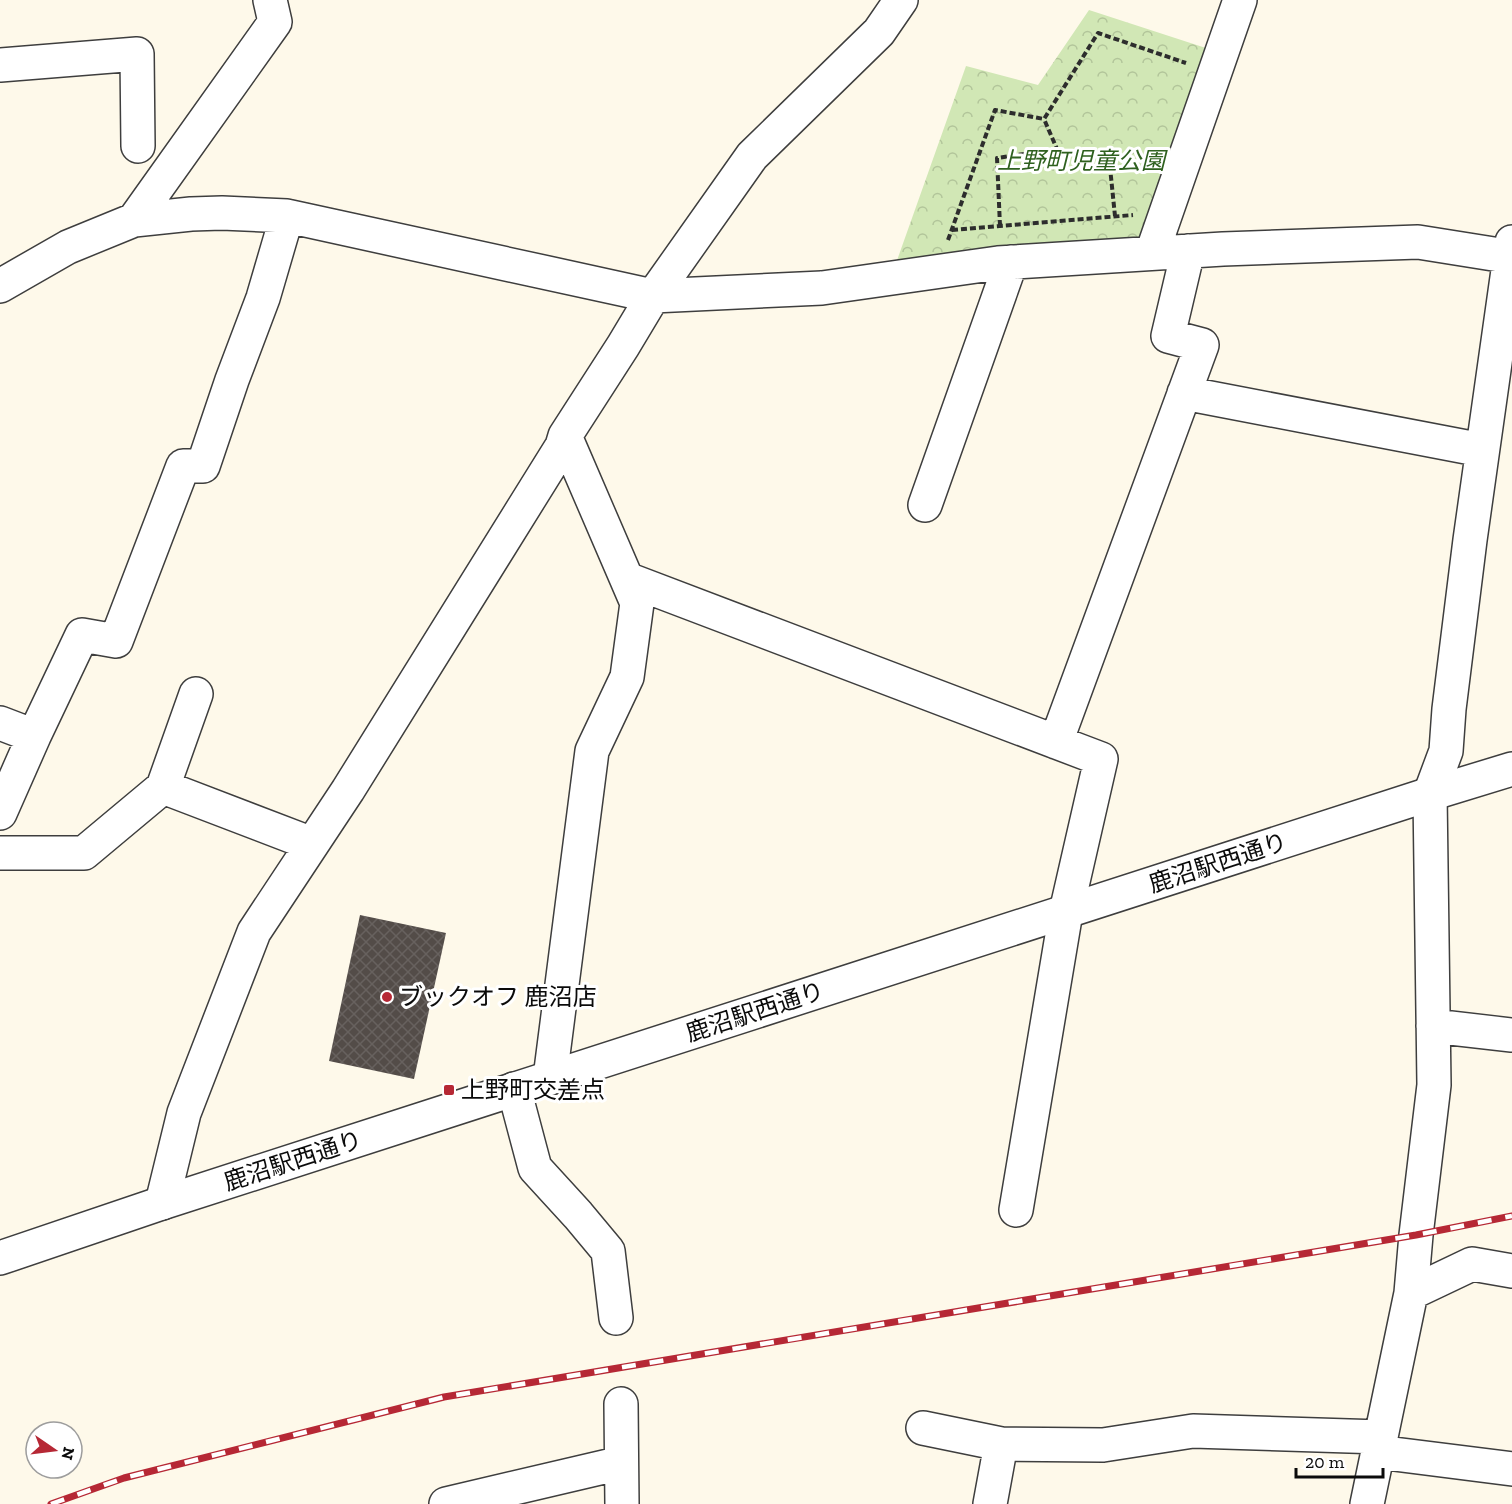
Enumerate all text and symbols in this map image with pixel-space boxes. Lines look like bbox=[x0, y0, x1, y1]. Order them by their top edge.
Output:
park label: 上野町児童公園 bbox=[997, 146, 1168, 175]
street label: 鹿沼駅西通り bbox=[1145, 826, 1291, 899]
street label: 鹿沼駅西通り bbox=[682, 975, 828, 1048]
place label: ブックオフ 鹿沼店 bbox=[399, 982, 596, 1011]
marker: ブックオフ 鹿沼店 bbox=[380, 990, 394, 1004]
place label: 上野町交差点 bbox=[461, 1075, 605, 1104]
marker: 上野町交差点 bbox=[442, 1083, 456, 1097]
street label: 鹿沼駅西通り bbox=[220, 1124, 366, 1197]
north arrow bbox=[24, 1420, 84, 1480]
scale bar bbox=[1296, 1441, 1383, 1479]
text: N bbox=[57, 1445, 79, 1462]
text: 20 m bbox=[1305, 1451, 1345, 1473]

